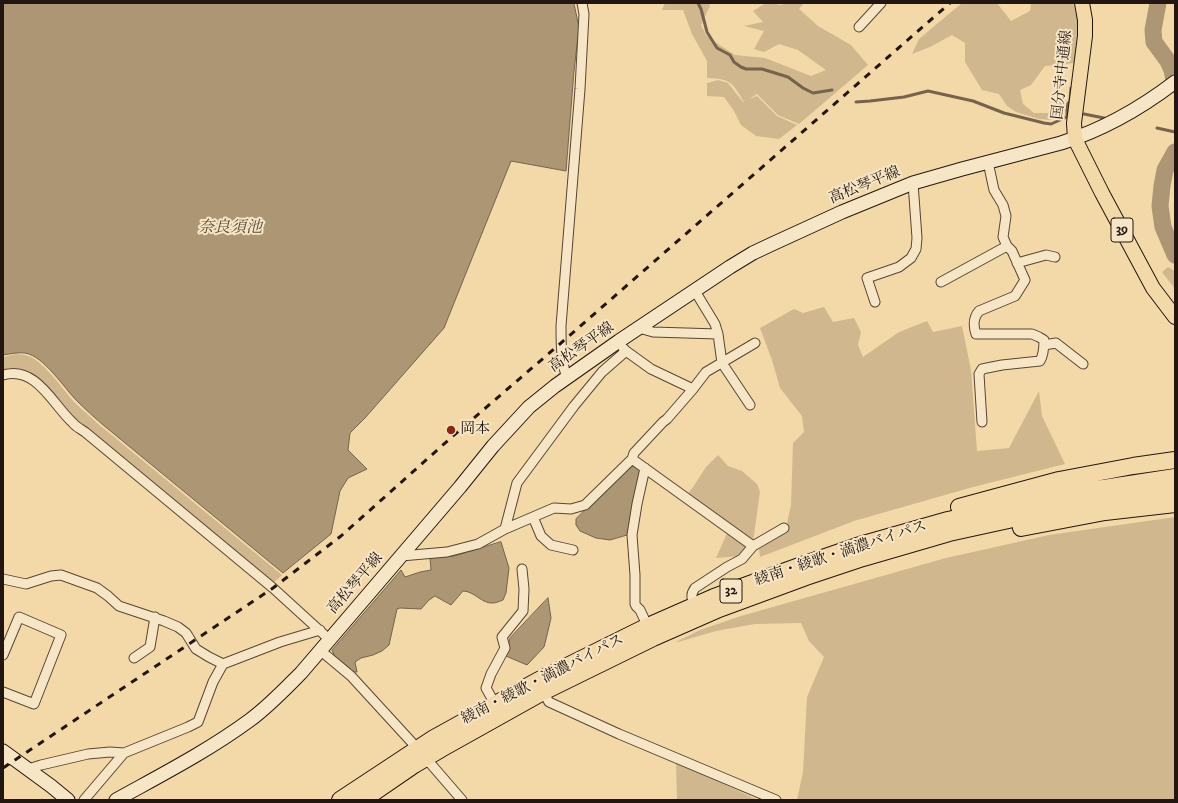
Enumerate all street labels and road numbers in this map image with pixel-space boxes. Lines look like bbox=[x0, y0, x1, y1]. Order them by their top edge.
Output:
street label: 国分寺中通線 bbox=[1049, 29, 1077, 121]
street label: 高松琴平線 bbox=[827, 164, 903, 208]
road number: 39 bbox=[1111, 218, 1133, 242]
street label: 高松琴平線 bbox=[546, 319, 618, 377]
street label: 綾南・綾歌・満濃バイパス bbox=[753, 518, 929, 590]
street label: 高松琴平線 bbox=[325, 550, 387, 618]
road number: 32 bbox=[720, 579, 742, 603]
street label: 綾南・綾歌・満濃バイパス bbox=[459, 631, 627, 729]

